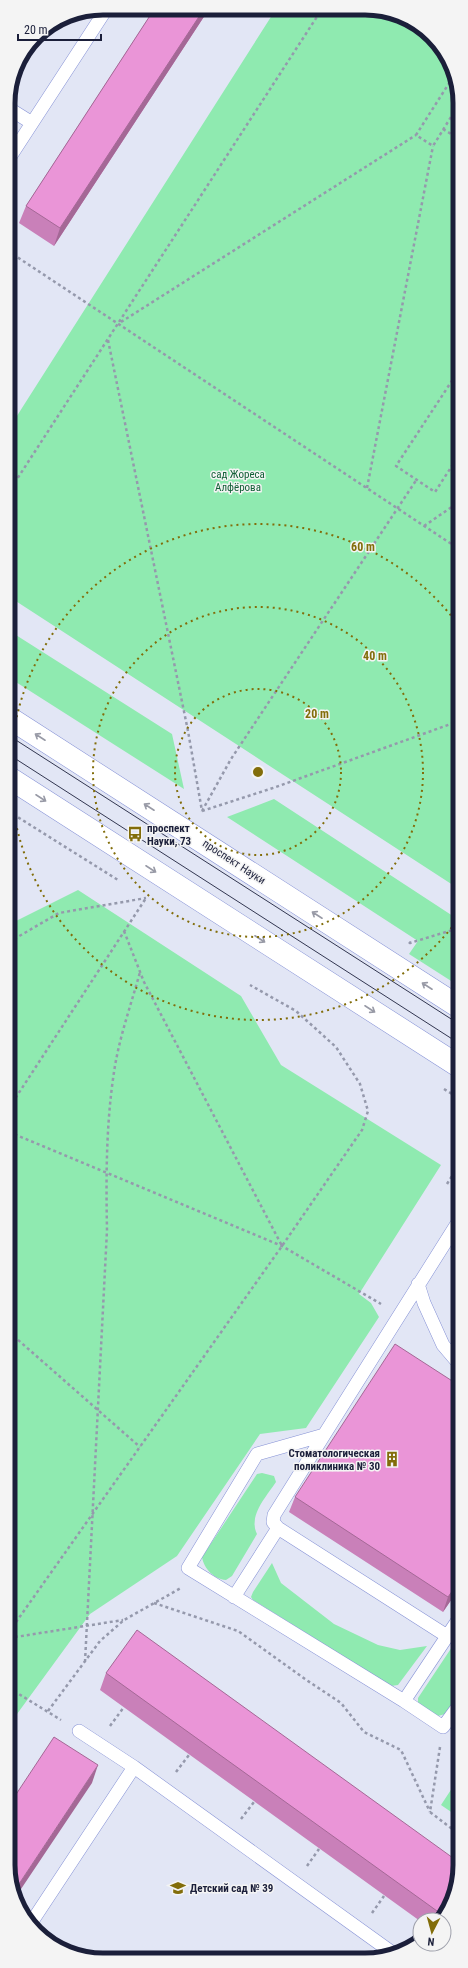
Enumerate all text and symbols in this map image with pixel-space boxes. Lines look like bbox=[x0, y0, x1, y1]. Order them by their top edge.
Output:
scale bar bbox=[18, 16, 101, 42]
text: 20 m bbox=[24, 23, 48, 37]
park label: сад Жореса Алфёрова bbox=[211, 468, 265, 494]
text: 60 m bbox=[351, 540, 375, 554]
text: 40 m bbox=[363, 649, 387, 663]
text: 20 m bbox=[305, 707, 329, 721]
one-way arrow bbox=[35, 733, 46, 741]
centre of rings bbox=[251, 765, 265, 779]
one-way arrow bbox=[35, 795, 47, 803]
one-way arrow bbox=[143, 803, 155, 811]
place label: проспект Науки, 73 bbox=[147, 822, 192, 848]
bus stop icon: проспект Науки, 73 bbox=[126, 825, 144, 843]
street label: проспект Науки bbox=[200, 837, 268, 887]
one-way arrow bbox=[145, 865, 157, 873]
one-way arrow bbox=[311, 911, 323, 919]
one-way arrow bbox=[254, 935, 265, 943]
one-way arrow bbox=[422, 982, 433, 990]
one-way arrow bbox=[364, 1005, 375, 1013]
place label: Стоматологическая поликлиника № 30 bbox=[288, 1447, 380, 1473]
building icon: Стоматологическая поликлиника № 30 bbox=[383, 1450, 401, 1468]
school or university icon: Детский сад № 39 bbox=[169, 1879, 187, 1897]
place label: Детский сад № 39 bbox=[190, 1882, 273, 1895]
north arrow bbox=[412, 1912, 452, 1952]
text: N bbox=[427, 1935, 435, 1948]

